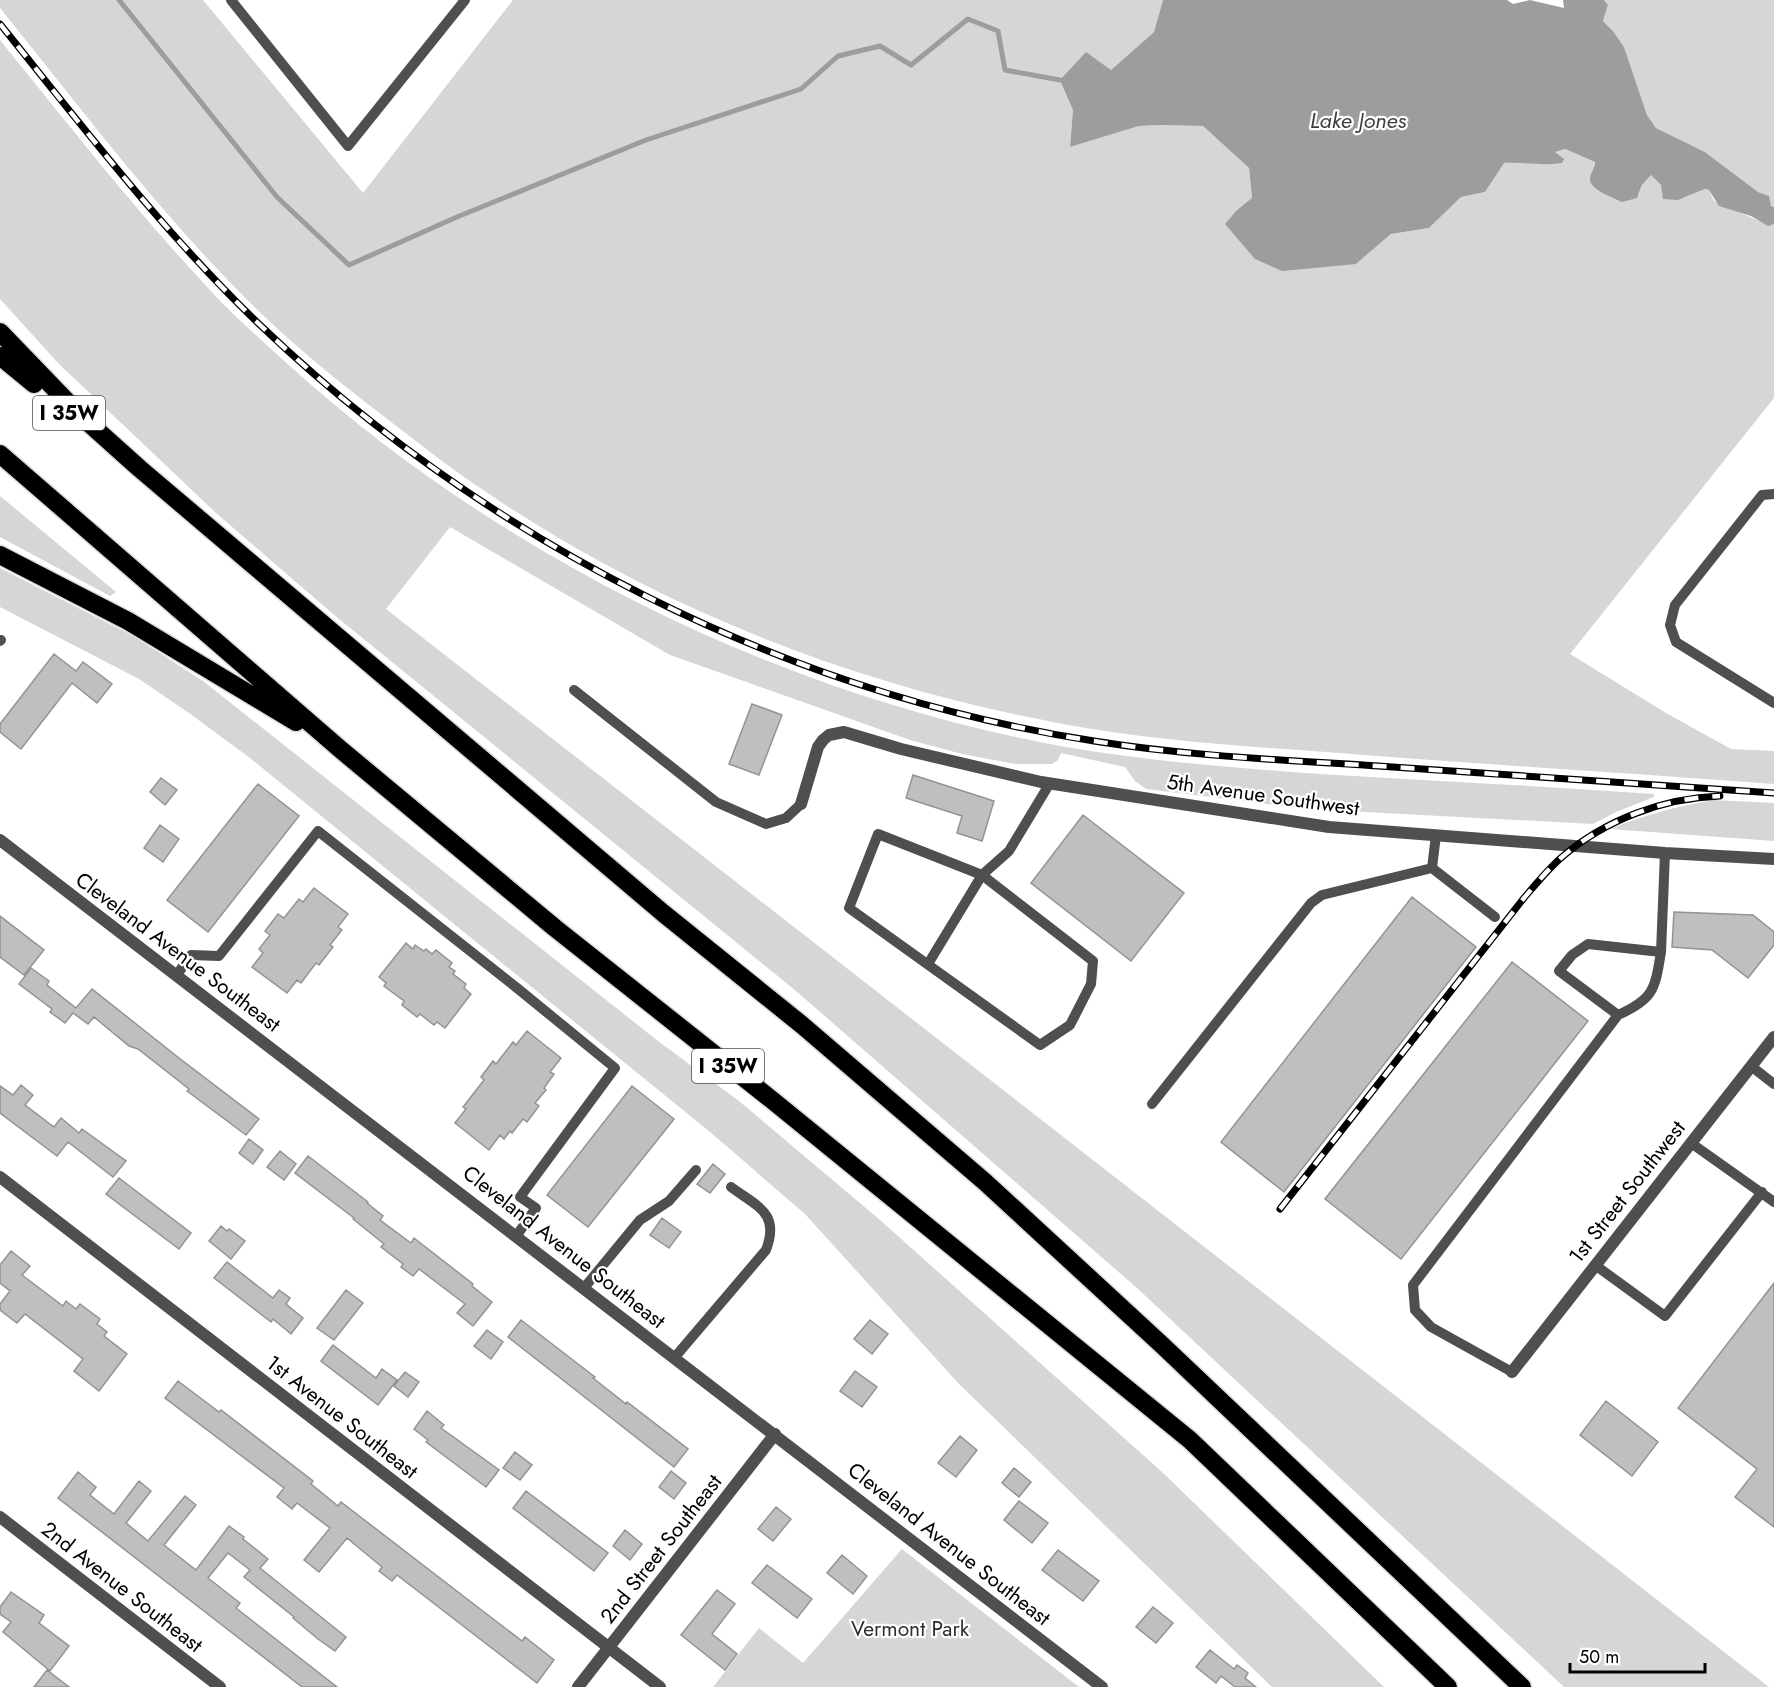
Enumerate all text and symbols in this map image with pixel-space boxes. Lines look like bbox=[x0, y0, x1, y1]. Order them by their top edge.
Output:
water label: Lake Jones bbox=[1310, 104, 1406, 136]
road number: I 35W bbox=[33, 396, 105, 430]
street label: 5th Avenue Southwest bbox=[1165, 767, 1361, 823]
street label: Cleveland Avenue Southeast bbox=[69, 865, 287, 1039]
road number: I 35W bbox=[692, 1049, 764, 1083]
street label: 1st Street Southwest bbox=[1562, 1114, 1692, 1270]
street label: Cleveland Avenue Southeast bbox=[456, 1158, 672, 1336]
street label: 1st Avenue Southeast bbox=[260, 1348, 424, 1486]
street label: Cleveland Avenue Southeast bbox=[841, 1455, 1057, 1633]
street label: 2nd Street Southeast bbox=[593, 1468, 729, 1630]
street label: 2nd Avenue Southeast bbox=[35, 1514, 209, 1660]
park label: Vermont Park bbox=[851, 1614, 970, 1644]
scale bar bbox=[1570, 1636, 1705, 1674]
text: 50 m bbox=[1579, 1644, 1619, 1670]

